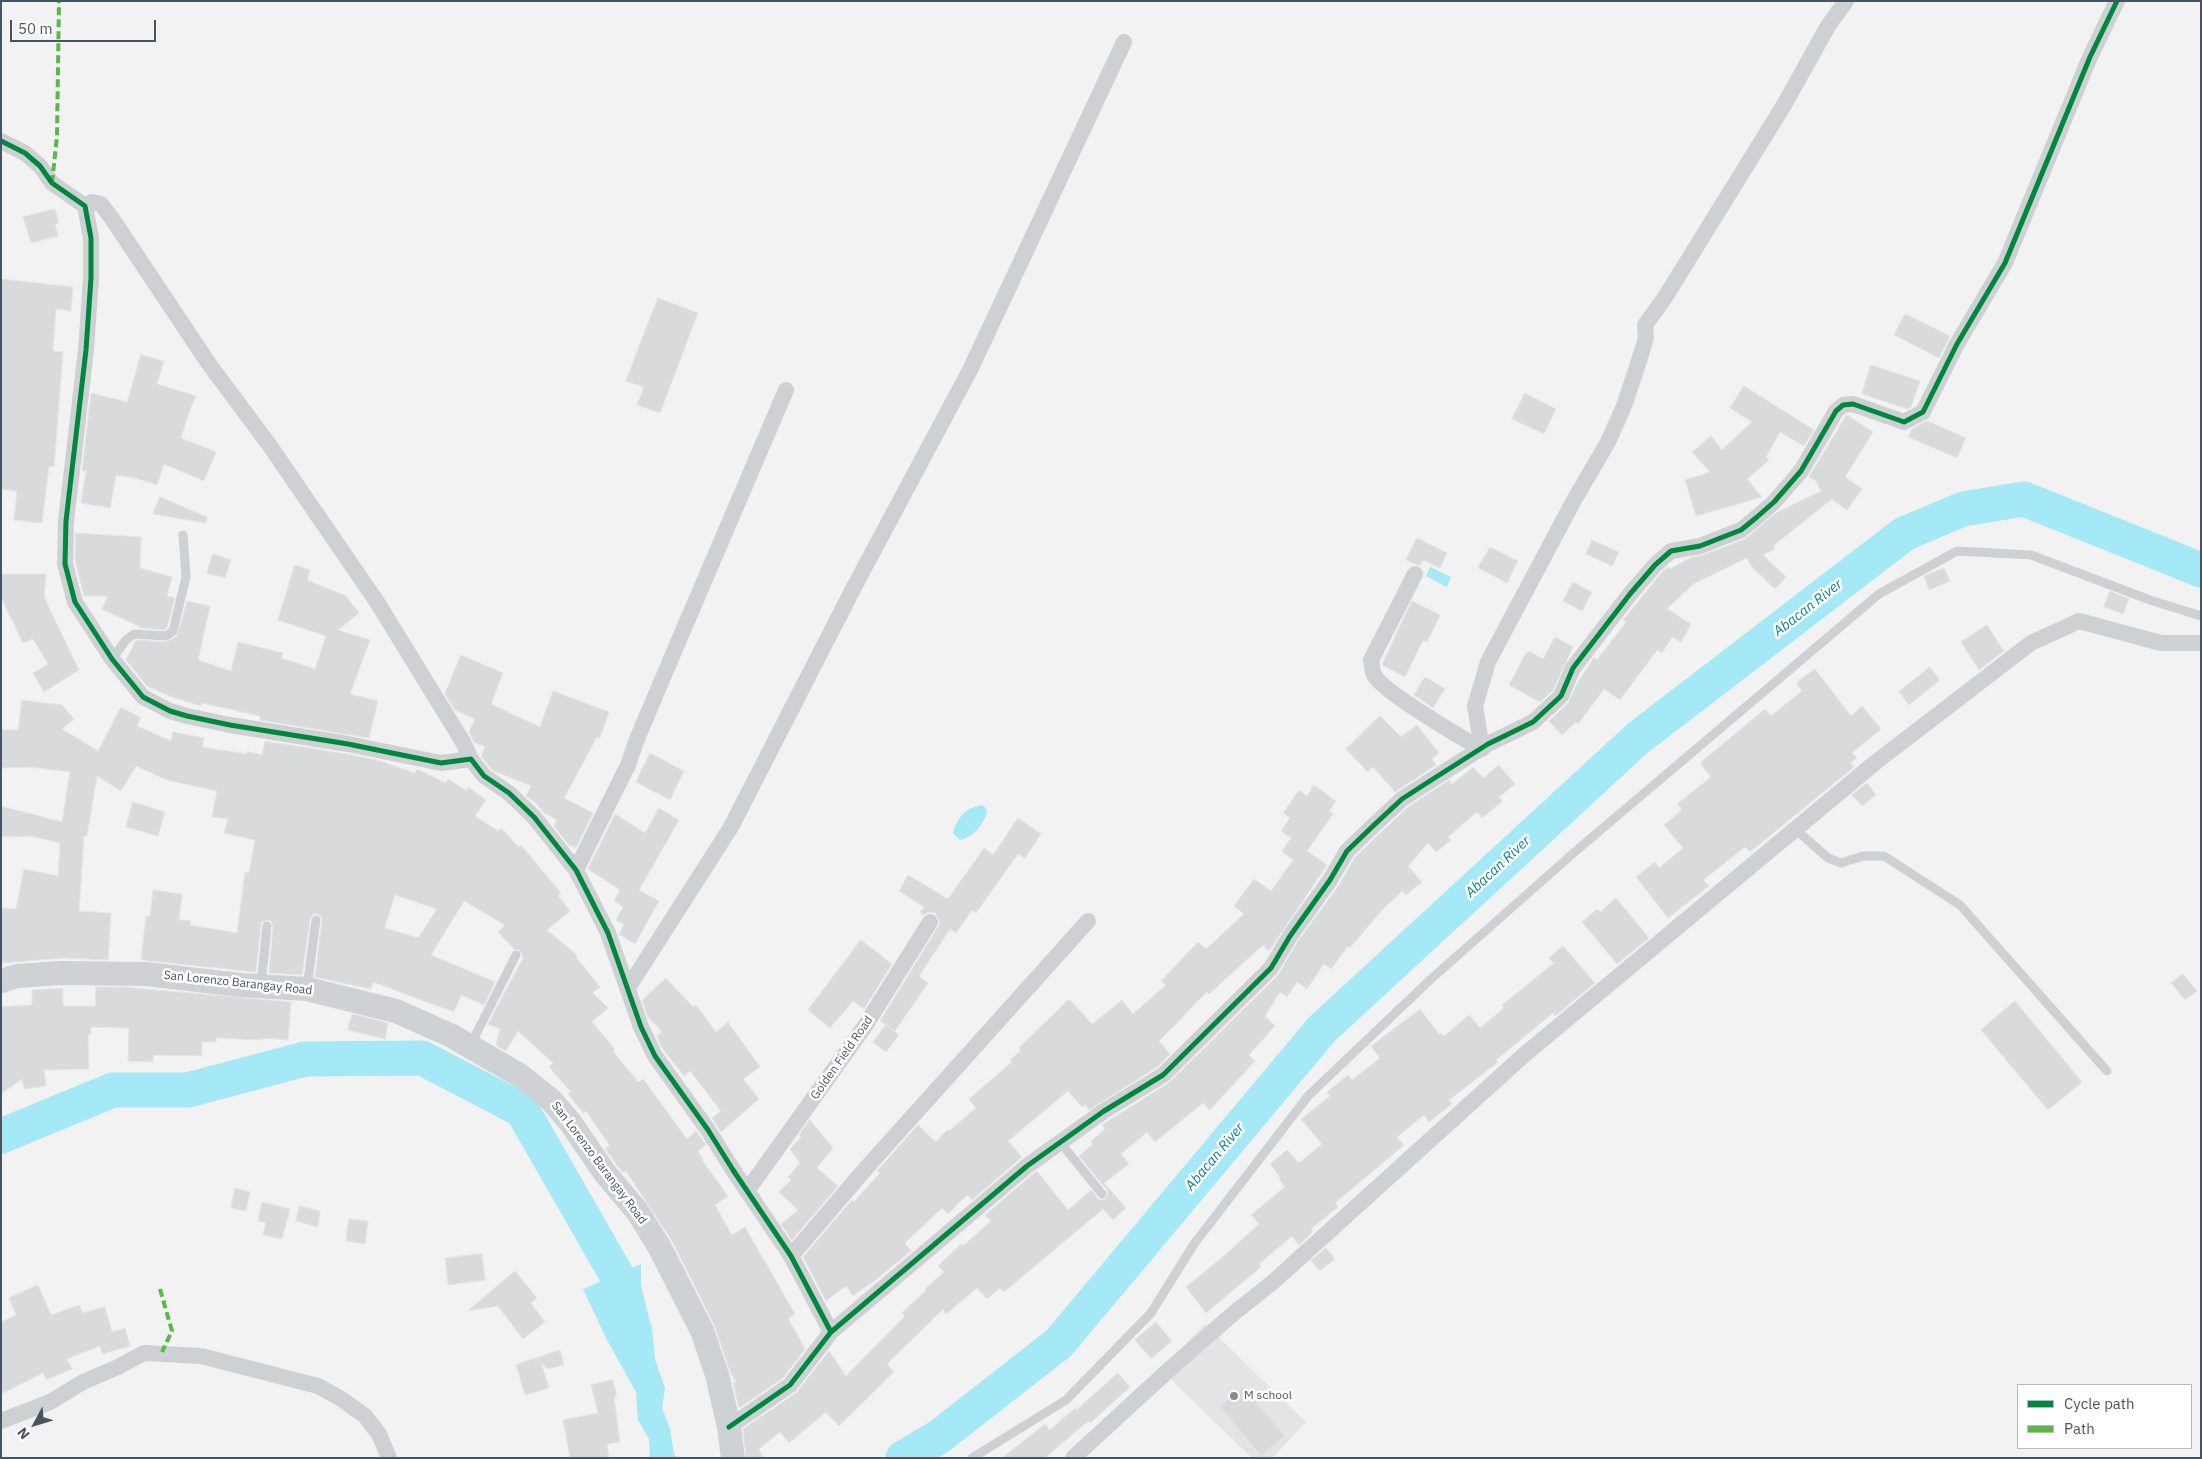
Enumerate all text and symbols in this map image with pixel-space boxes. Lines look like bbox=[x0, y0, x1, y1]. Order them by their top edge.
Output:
scale bar bbox=[12, 10, 159, 42]
text: 50 m bbox=[18, 19, 53, 38]
water label: Abacan River bbox=[1770, 576, 1846, 640]
water label: Abacan River bbox=[1462, 833, 1534, 901]
street label: San Lorenzo Barangay Road bbox=[163, 968, 313, 998]
street label: Golden Field Road bbox=[808, 1014, 876, 1102]
street label: San Lorenzo Barangay Road bbox=[548, 1099, 650, 1227]
water label: Abacan River bbox=[1182, 1120, 1248, 1194]
legend bbox=[2017, 1384, 2192, 1449]
place label: M school bbox=[1244, 1389, 1292, 1403]
marker: M school bbox=[1228, 1390, 1240, 1402]
text: Cycle path bbox=[2064, 1394, 2135, 1413]
north arrow bbox=[10, 1399, 60, 1449]
text: Path bbox=[2064, 1419, 2095, 1438]
text: N bbox=[13, 1424, 34, 1443]

